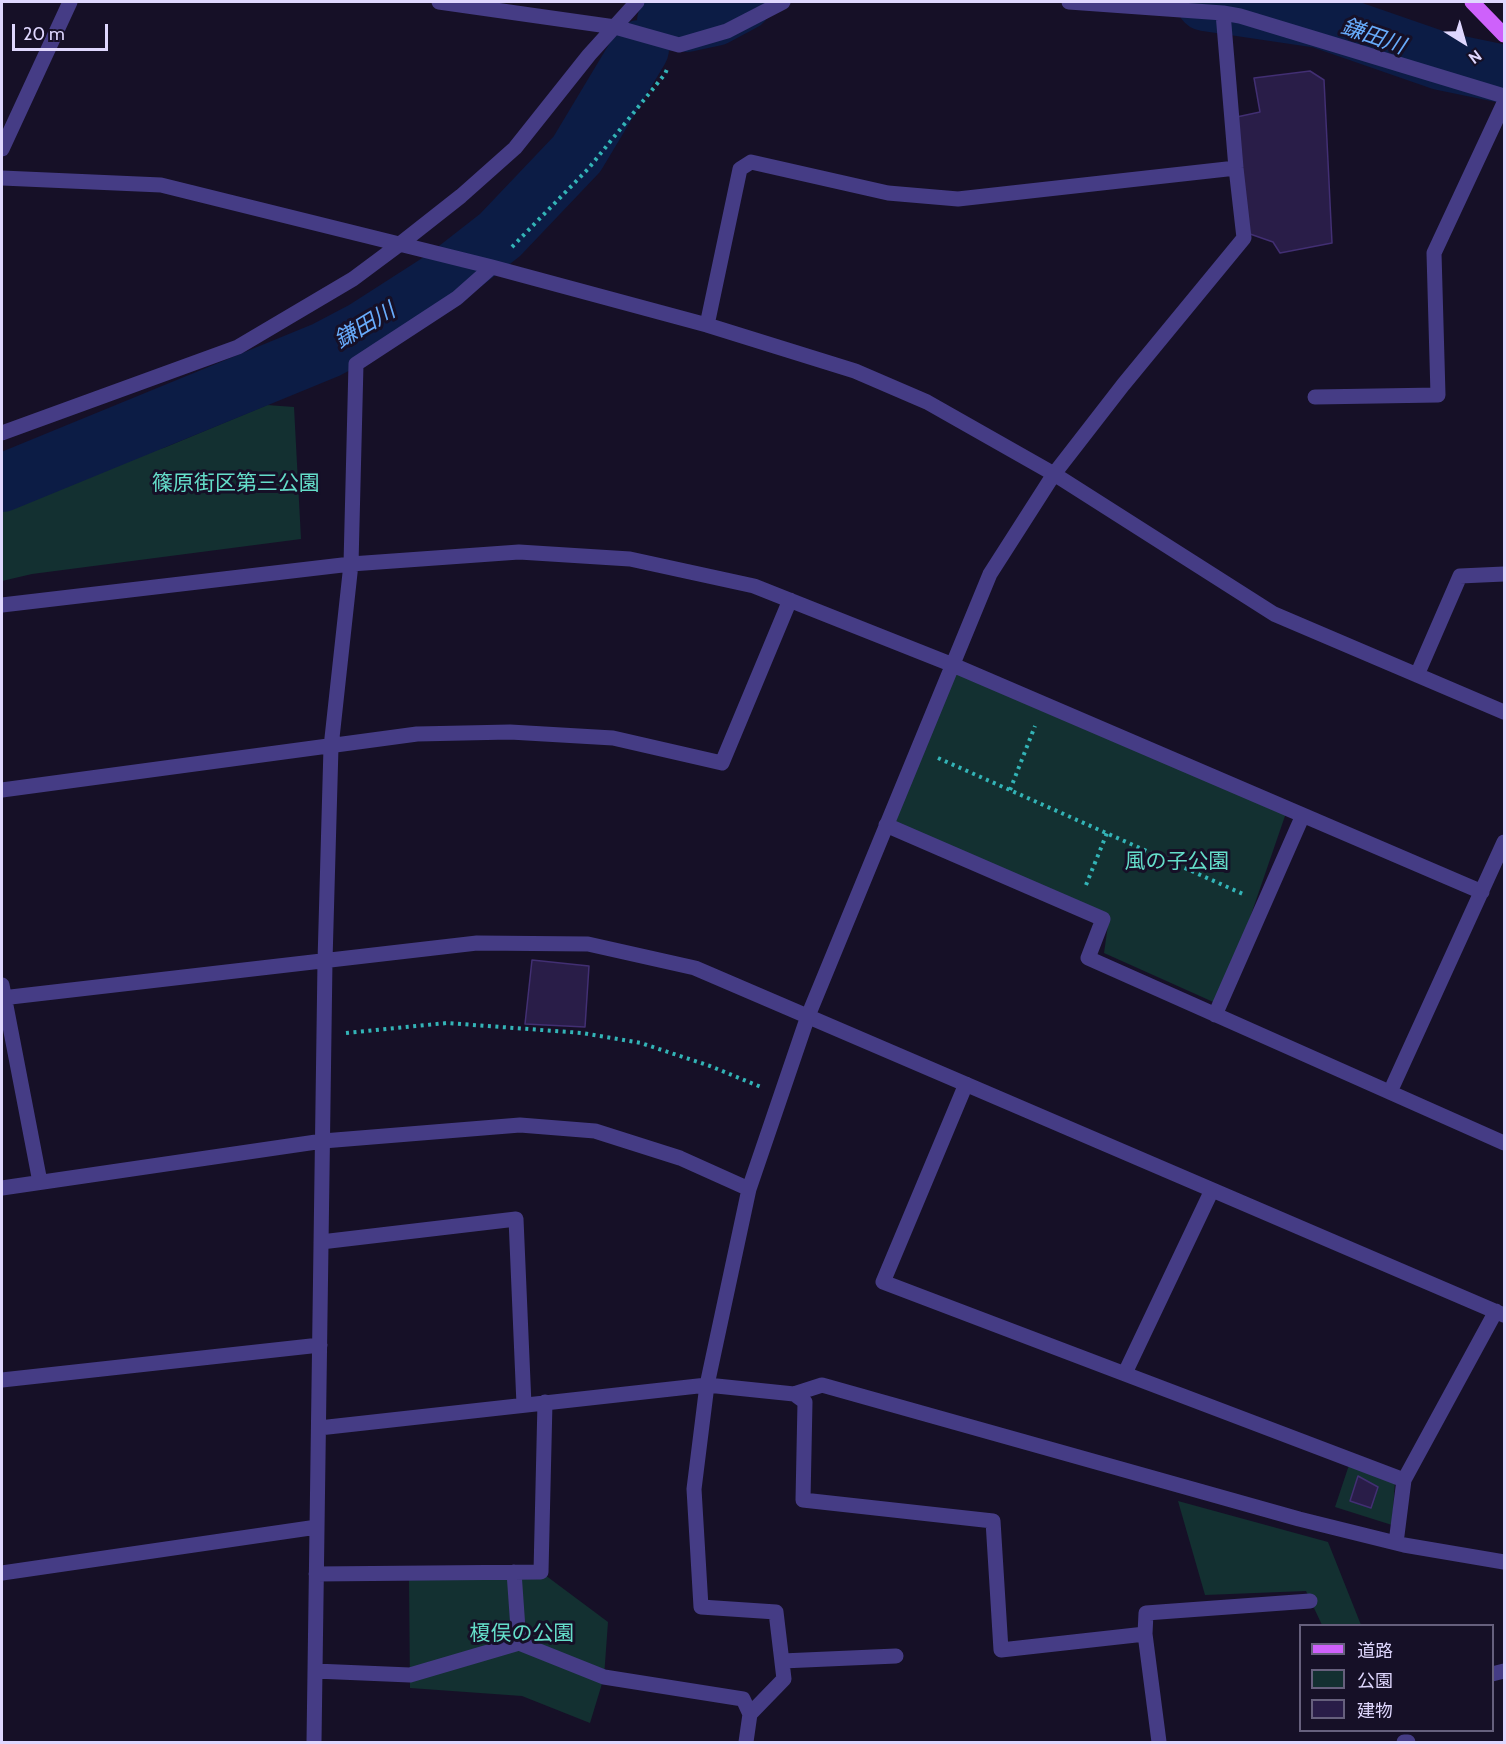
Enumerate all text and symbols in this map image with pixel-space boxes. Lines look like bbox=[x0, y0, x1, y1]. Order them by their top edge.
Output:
scale bar bbox=[15, 12, 111, 50]
north arrow bbox=[1434, 12, 1494, 72]
water label: 鎌田川 bbox=[1338, 14, 1408, 60]
text: 20 m bbox=[23, 23, 65, 45]
text: N bbox=[1465, 46, 1485, 68]
water label: 鎌田川 bbox=[330, 298, 400, 354]
park label: 篠原街区第三公園 bbox=[152, 471, 320, 497]
park label: 風の子公園 bbox=[1125, 849, 1229, 875]
park label: 榎俣の公園 bbox=[470, 1621, 574, 1647]
legend bbox=[1299, 1624, 1494, 1732]
text: 道路 bbox=[1357, 1640, 1393, 1662]
text: 公園 bbox=[1357, 1670, 1393, 1692]
text: 建物 bbox=[1357, 1700, 1393, 1722]

